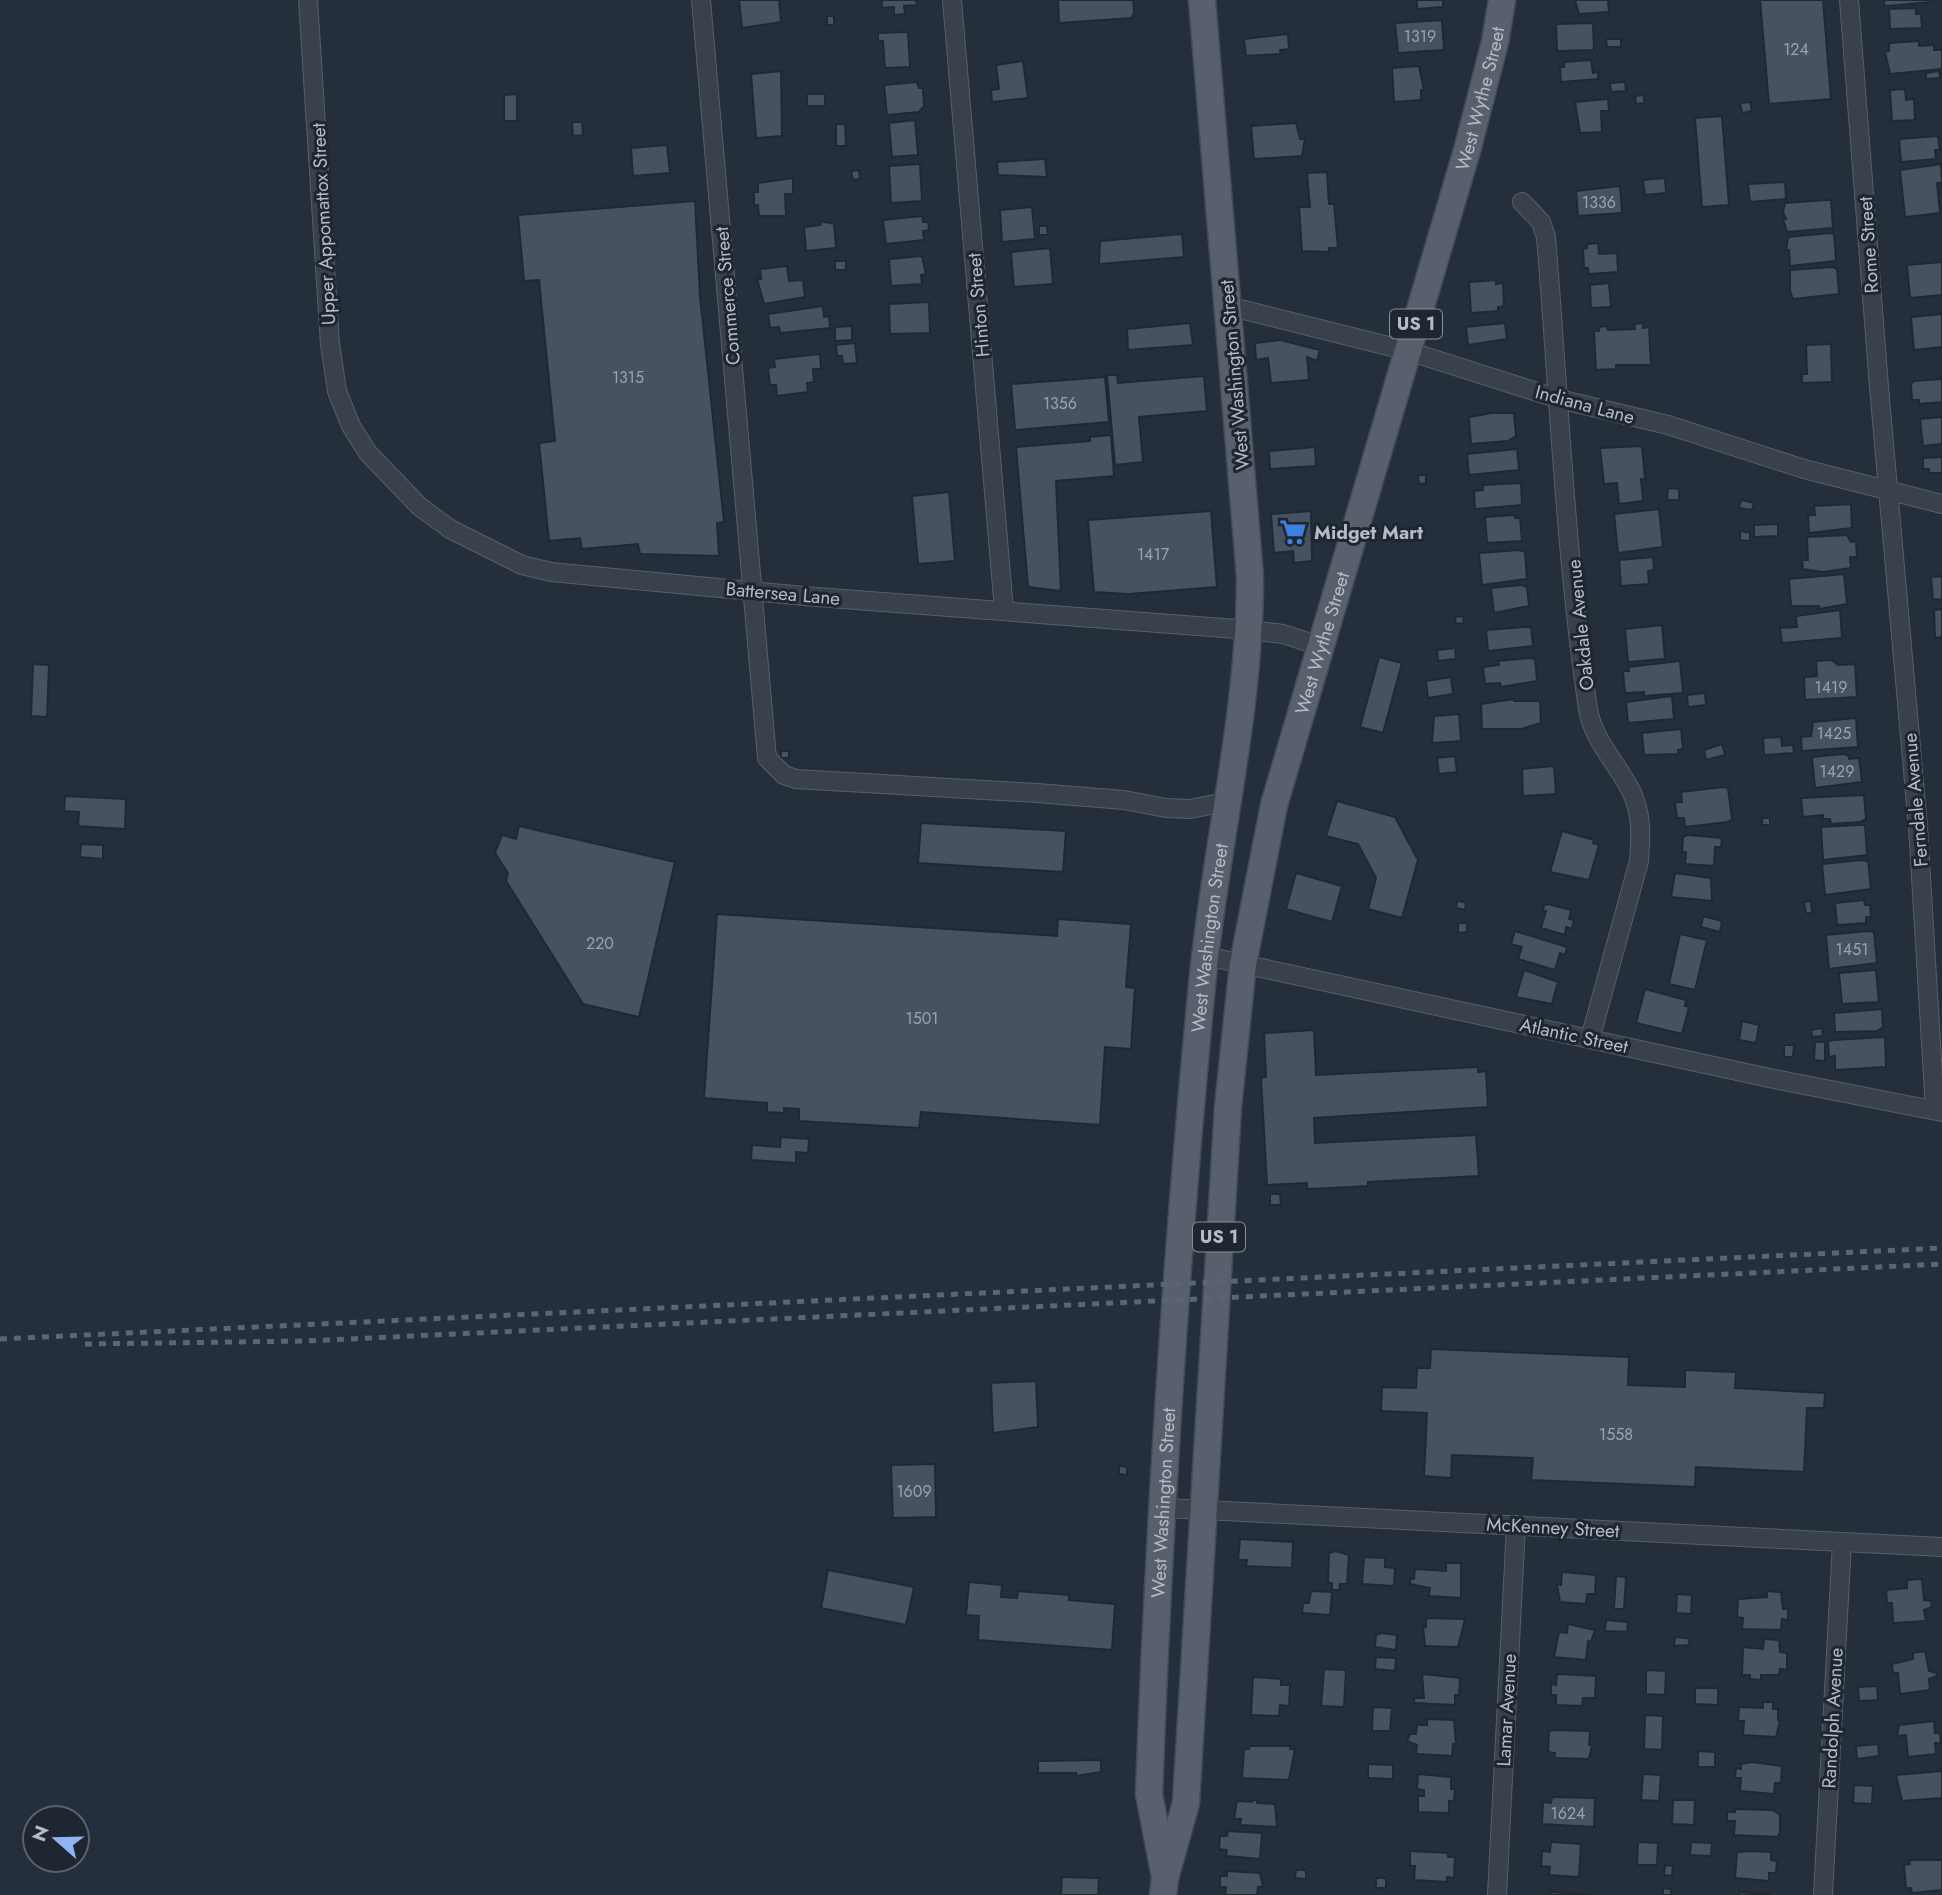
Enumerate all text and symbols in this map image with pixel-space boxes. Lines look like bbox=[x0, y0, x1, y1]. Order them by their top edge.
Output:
street label: West Wythe Street bbox=[1449, 24, 1511, 174]
house number: 1319 bbox=[1404, 25, 1436, 48]
house number: 124 bbox=[1783, 38, 1809, 61]
street label: Upper Appomattox Street bbox=[305, 122, 342, 326]
house number: 1336 bbox=[1582, 191, 1616, 214]
street label: Rome Street bbox=[1852, 195, 1885, 294]
street label: Commerce Street bbox=[708, 225, 747, 366]
street label: Hinton Street bbox=[960, 251, 996, 358]
street label: West Washington Street bbox=[1213, 279, 1256, 471]
road number: US 1 bbox=[1390, 310, 1442, 338]
house number: 1315 bbox=[612, 366, 644, 389]
street label: Indiana Lane bbox=[1532, 378, 1638, 431]
house number: 1356 bbox=[1043, 392, 1077, 415]
supermarket icon: Midget Mart bbox=[1278, 517, 1308, 547]
place label: Midget Mart bbox=[1314, 519, 1423, 546]
house number: 1417 bbox=[1137, 543, 1170, 566]
street label: Oakdale Avenue bbox=[1560, 558, 1601, 692]
street label: West Wythe Street bbox=[1288, 568, 1356, 718]
street label: Battersea Lane bbox=[725, 575, 842, 612]
house number: 1419 bbox=[1815, 676, 1847, 699]
house number: 1425 bbox=[1817, 722, 1851, 745]
street label: Ferndale Avenue bbox=[1896, 732, 1935, 868]
house number: 1429 bbox=[1820, 760, 1854, 783]
street label: West Washington Street bbox=[1185, 841, 1235, 1034]
house number: 220 bbox=[586, 932, 614, 955]
house number: 1451 bbox=[1836, 938, 1868, 961]
house number: 1501 bbox=[905, 1007, 939, 1030]
street label: Atlantic Street bbox=[1517, 1011, 1631, 1060]
road number: US 1 bbox=[1193, 1222, 1245, 1252]
street label: West Washington Street bbox=[1145, 1406, 1182, 1599]
house number: 1558 bbox=[1599, 1423, 1633, 1446]
house number: 1609 bbox=[896, 1480, 932, 1503]
street label: McKenney Street bbox=[1486, 1511, 1621, 1544]
street label: Randolph Avenue bbox=[1815, 1647, 1850, 1789]
street label: Lamar Avenue bbox=[1490, 1653, 1523, 1767]
house number: 1624 bbox=[1551, 1802, 1585, 1825]
north arrow bbox=[21, 1804, 91, 1874]
text: N bbox=[25, 1822, 56, 1845]

